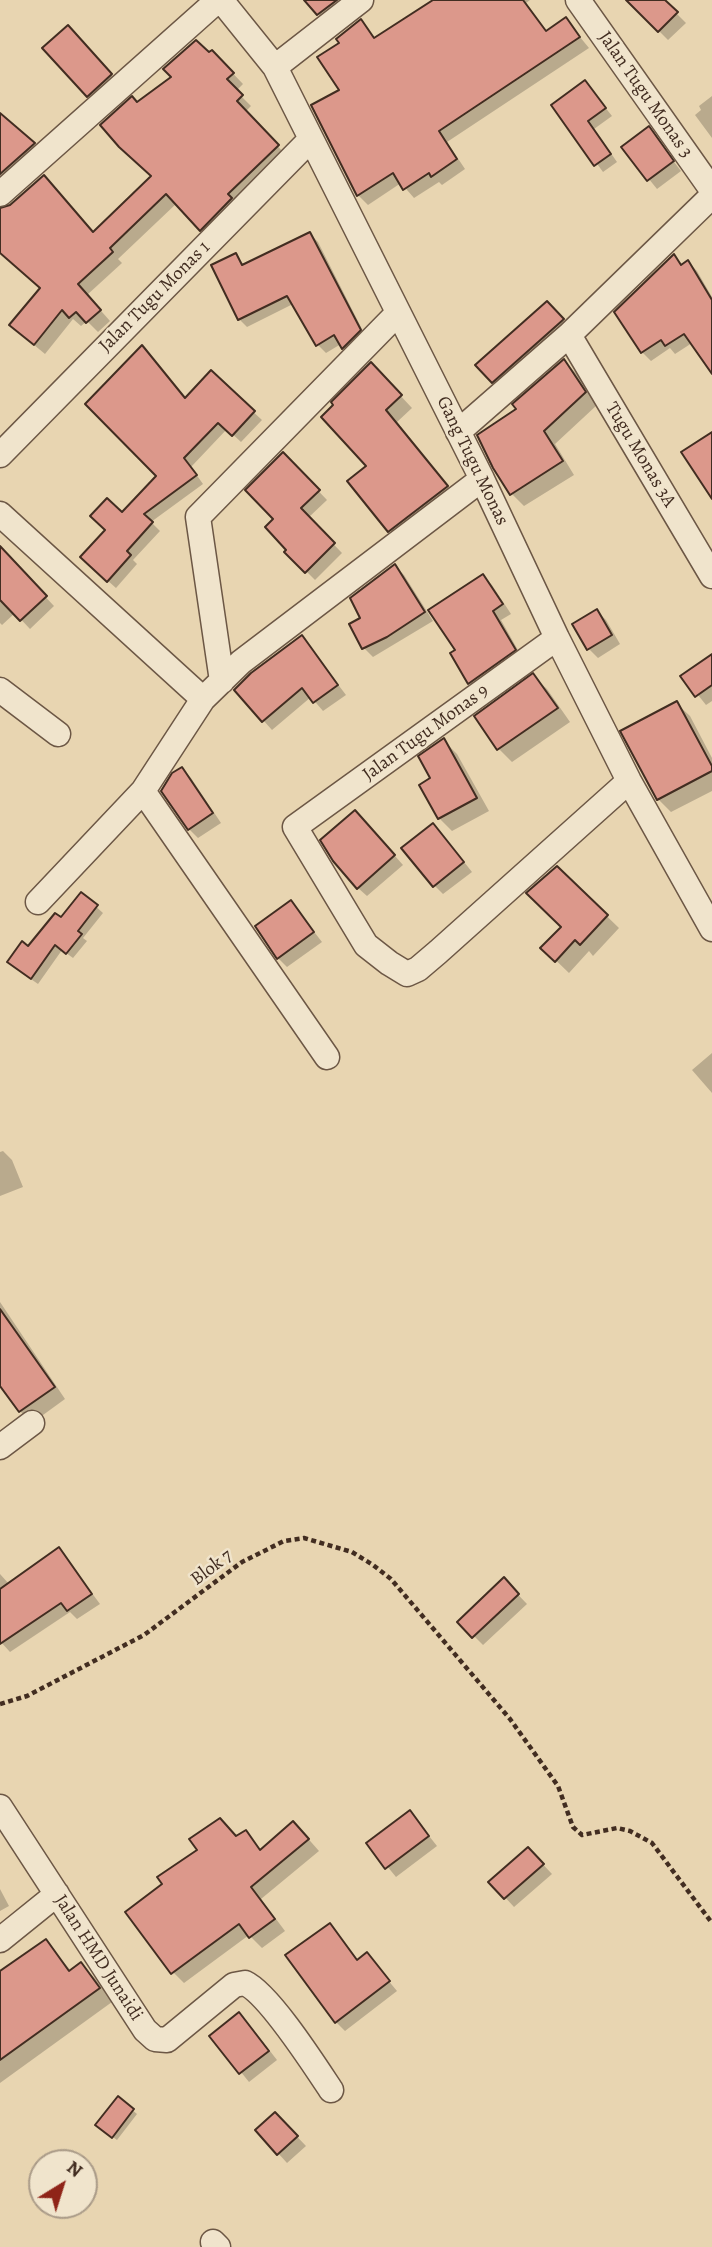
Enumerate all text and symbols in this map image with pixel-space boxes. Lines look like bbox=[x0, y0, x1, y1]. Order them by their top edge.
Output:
street label: Jalan Tugu Monas 3 bbox=[593, 27, 697, 163]
street label: Jalan Tugu Monas 1 bbox=[95, 237, 215, 357]
street label: Gang Tugu Monas bbox=[431, 393, 513, 529]
street label: Tugu Monas 3A bbox=[600, 398, 680, 512]
street label: Jalan Tugu Monas 9 bbox=[359, 680, 493, 786]
street label: Blok 7 bbox=[187, 1545, 237, 1591]
street label: Jalan HMD Junaidi bbox=[49, 1891, 147, 2025]
north arrow bbox=[28, 2149, 98, 2219]
text: N bbox=[61, 2155, 88, 2184]

